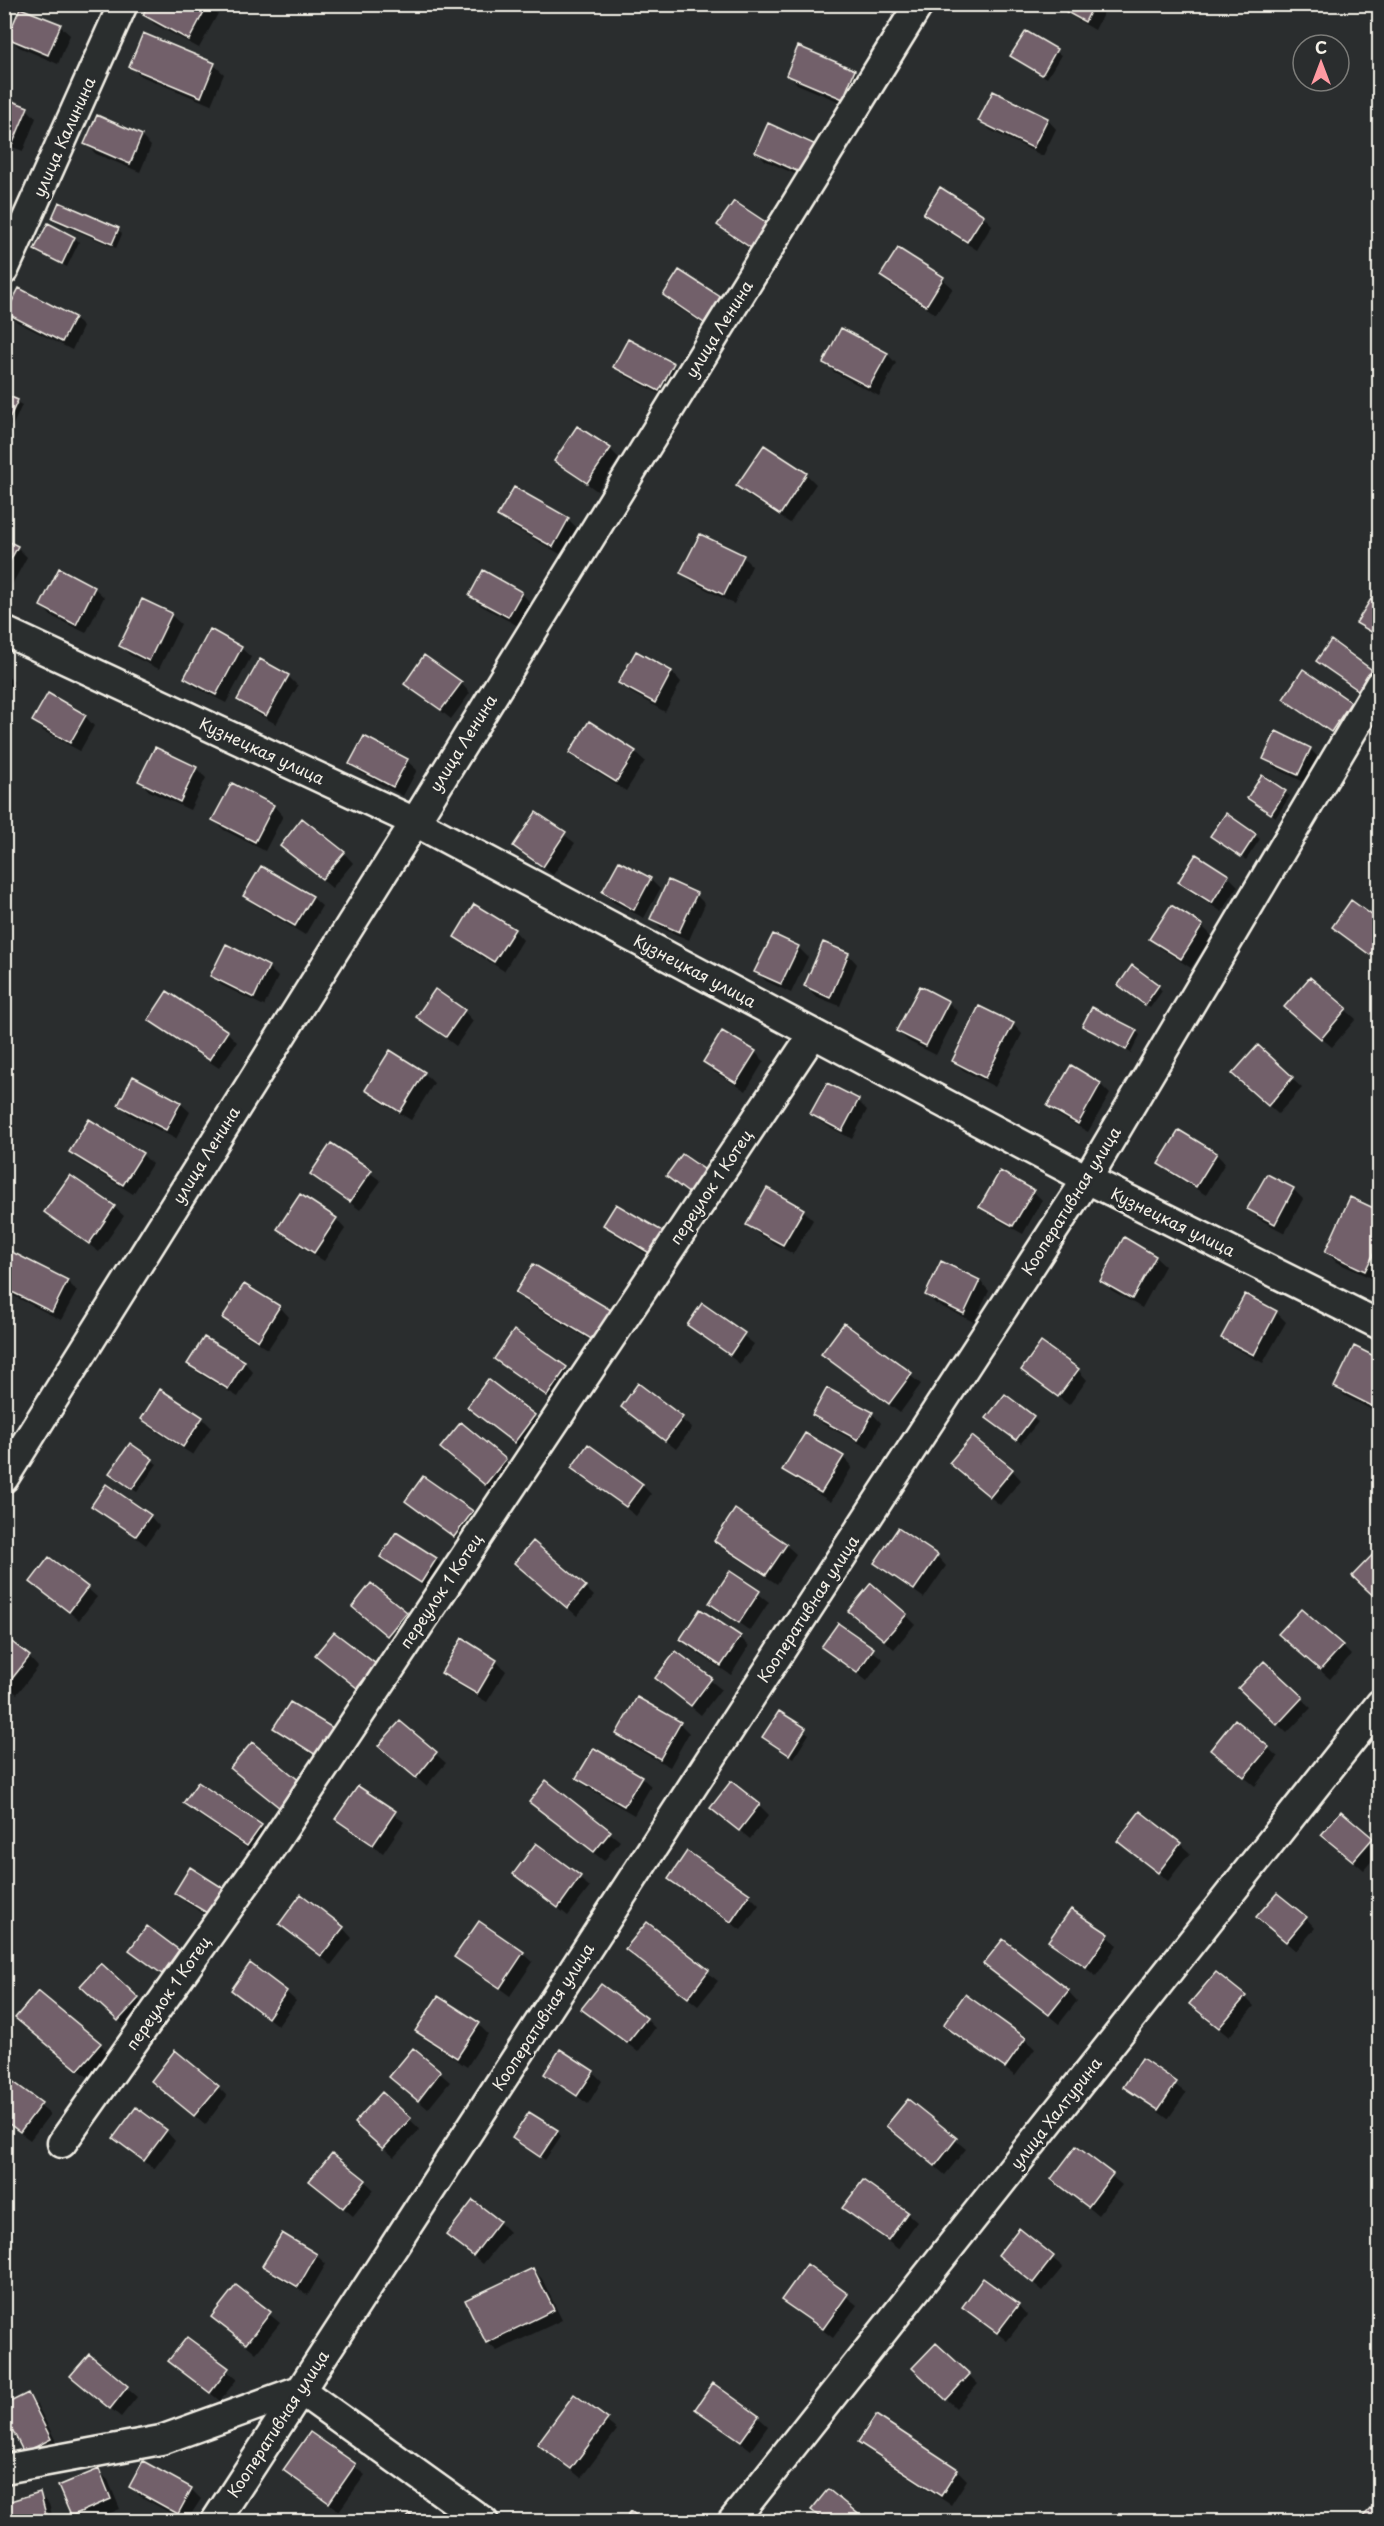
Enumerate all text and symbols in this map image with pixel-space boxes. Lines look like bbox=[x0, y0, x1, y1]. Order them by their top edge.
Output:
north arrow bbox=[1291, 33, 1351, 93]
text: С bbox=[1315, 35, 1327, 59]
street label: улица Калинина bbox=[26, 73, 100, 201]
street label: улица Ленина bbox=[679, 275, 758, 382]
street label: улица Ленина bbox=[423, 689, 502, 796]
street label: Кузнецкая улица bbox=[196, 711, 329, 790]
street label: Кузнецкая улица bbox=[630, 928, 761, 1013]
street label: улица Ленина bbox=[166, 1101, 245, 1208]
street label: Кооперативная улица bbox=[1015, 1121, 1126, 1280]
street label: переулок 1 Котец bbox=[663, 1124, 758, 1249]
street label: Кузнецкая улица bbox=[1107, 1181, 1240, 1262]
street label: переулок 1 Котец bbox=[393, 1528, 488, 1653]
street label: Кооперативная улица bbox=[750, 1530, 864, 1687]
street label: переулок 1 Котец bbox=[119, 1931, 215, 2054]
street label: Кооперативная улица bbox=[485, 1938, 599, 2095]
street label: улица Халтурина bbox=[1004, 2051, 1107, 2173]
street label: Кооперативная улица bbox=[220, 2345, 334, 2502]

